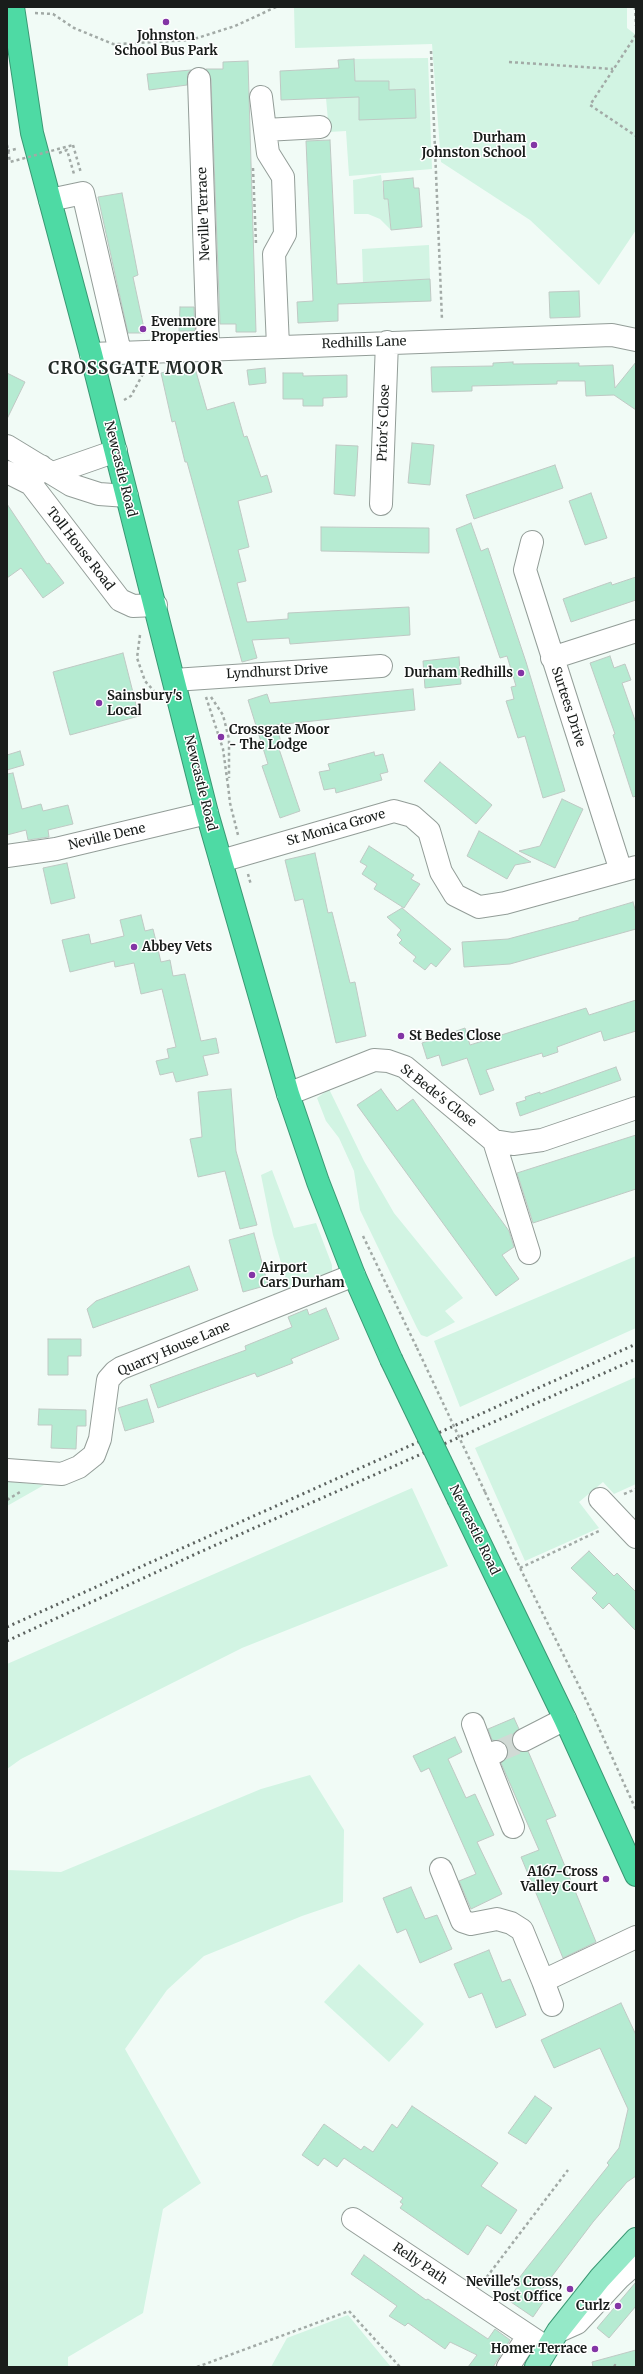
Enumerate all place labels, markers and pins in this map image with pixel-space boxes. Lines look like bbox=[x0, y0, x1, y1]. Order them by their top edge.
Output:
marker: Johnston School Bus Park bbox=[161, 17, 171, 27]
place label: Johnston School Bus Park bbox=[114, 28, 218, 59]
place label: Durham Johnston School bbox=[422, 130, 526, 161]
marker: Durham Johnston School bbox=[529, 140, 539, 150]
place label: Evenmore Properties bbox=[151, 314, 218, 345]
marker: Evenmore Properties bbox=[138, 324, 148, 334]
place label: Durham Redhills bbox=[404, 665, 513, 681]
marker: Durham Redhills bbox=[516, 668, 526, 678]
place label: Sainsbury's Local bbox=[107, 688, 182, 719]
marker: Sainsbury's Local bbox=[94, 698, 104, 708]
place label: Crossgate Moor - The Lodge bbox=[229, 722, 329, 753]
marker: Crossgate Moor - The Lodge bbox=[216, 732, 226, 742]
place label: Abbey Vets bbox=[142, 939, 212, 955]
marker: Abbey Vets bbox=[129, 942, 139, 952]
place label: St Bedes Close bbox=[409, 1028, 501, 1044]
marker: St Bedes Close bbox=[396, 1031, 406, 1041]
place label: Airport Cars Durham bbox=[260, 1260, 345, 1291]
marker: Airport Cars Durham bbox=[247, 1270, 257, 1280]
place label: A167-Cross Valley Court bbox=[521, 1864, 598, 1895]
marker: A167-Cross Valley Court bbox=[601, 1874, 611, 1884]
place label: Neville's Cross, Post Office bbox=[466, 2274, 562, 2305]
marker: Neville's Cross, Post Office bbox=[565, 2284, 575, 2294]
place label: Curlz bbox=[576, 2298, 610, 2314]
marker: Curlz bbox=[613, 2301, 623, 2311]
place label: Homer Terrace bbox=[491, 2341, 587, 2357]
marker: Homer Terrace bbox=[590, 2344, 600, 2354]

